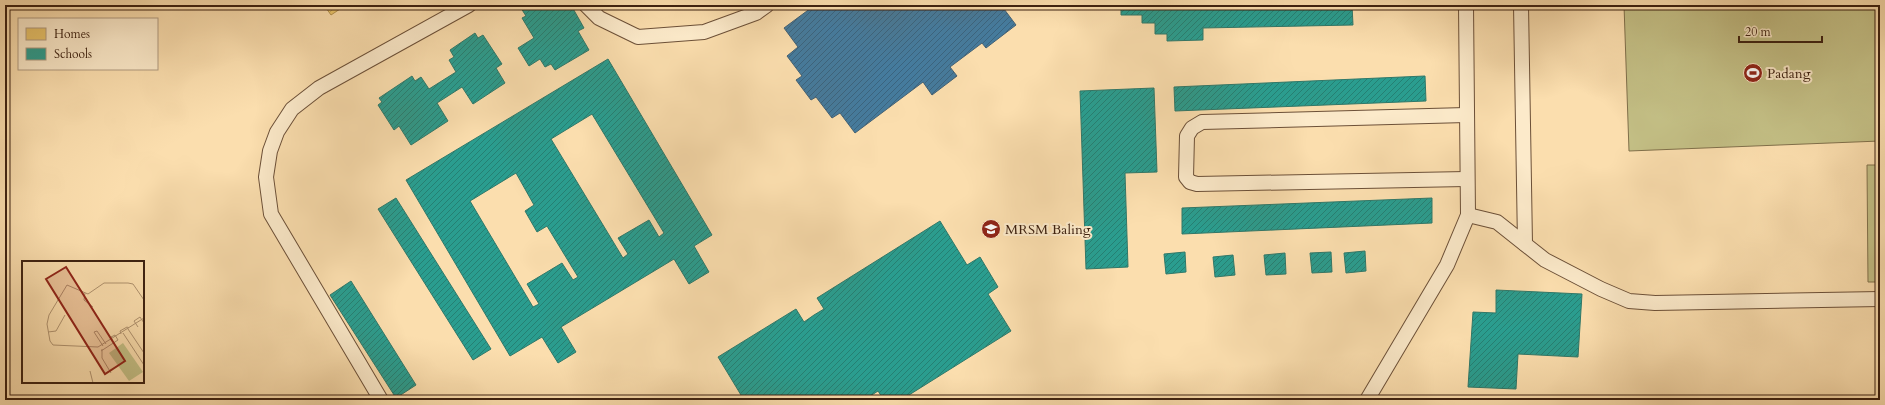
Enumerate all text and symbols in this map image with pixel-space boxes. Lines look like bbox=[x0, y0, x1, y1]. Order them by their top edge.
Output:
legend bbox=[18, 18, 158, 70]
scale bar bbox=[1739, 18, 1822, 44]
text: 20 m bbox=[1745, 24, 1772, 40]
text: Homes bbox=[54, 26, 90, 42]
text: Schools bbox=[54, 46, 92, 62]
sports icon: Padang bbox=[1742, 62, 1764, 84]
place label: Padang bbox=[1767, 64, 1811, 83]
school or university icon: MRSM Baling bbox=[980, 218, 1002, 240]
place label: MRSM Baling bbox=[1005, 220, 1091, 239]
inset map bbox=[22, 261, 144, 383]

